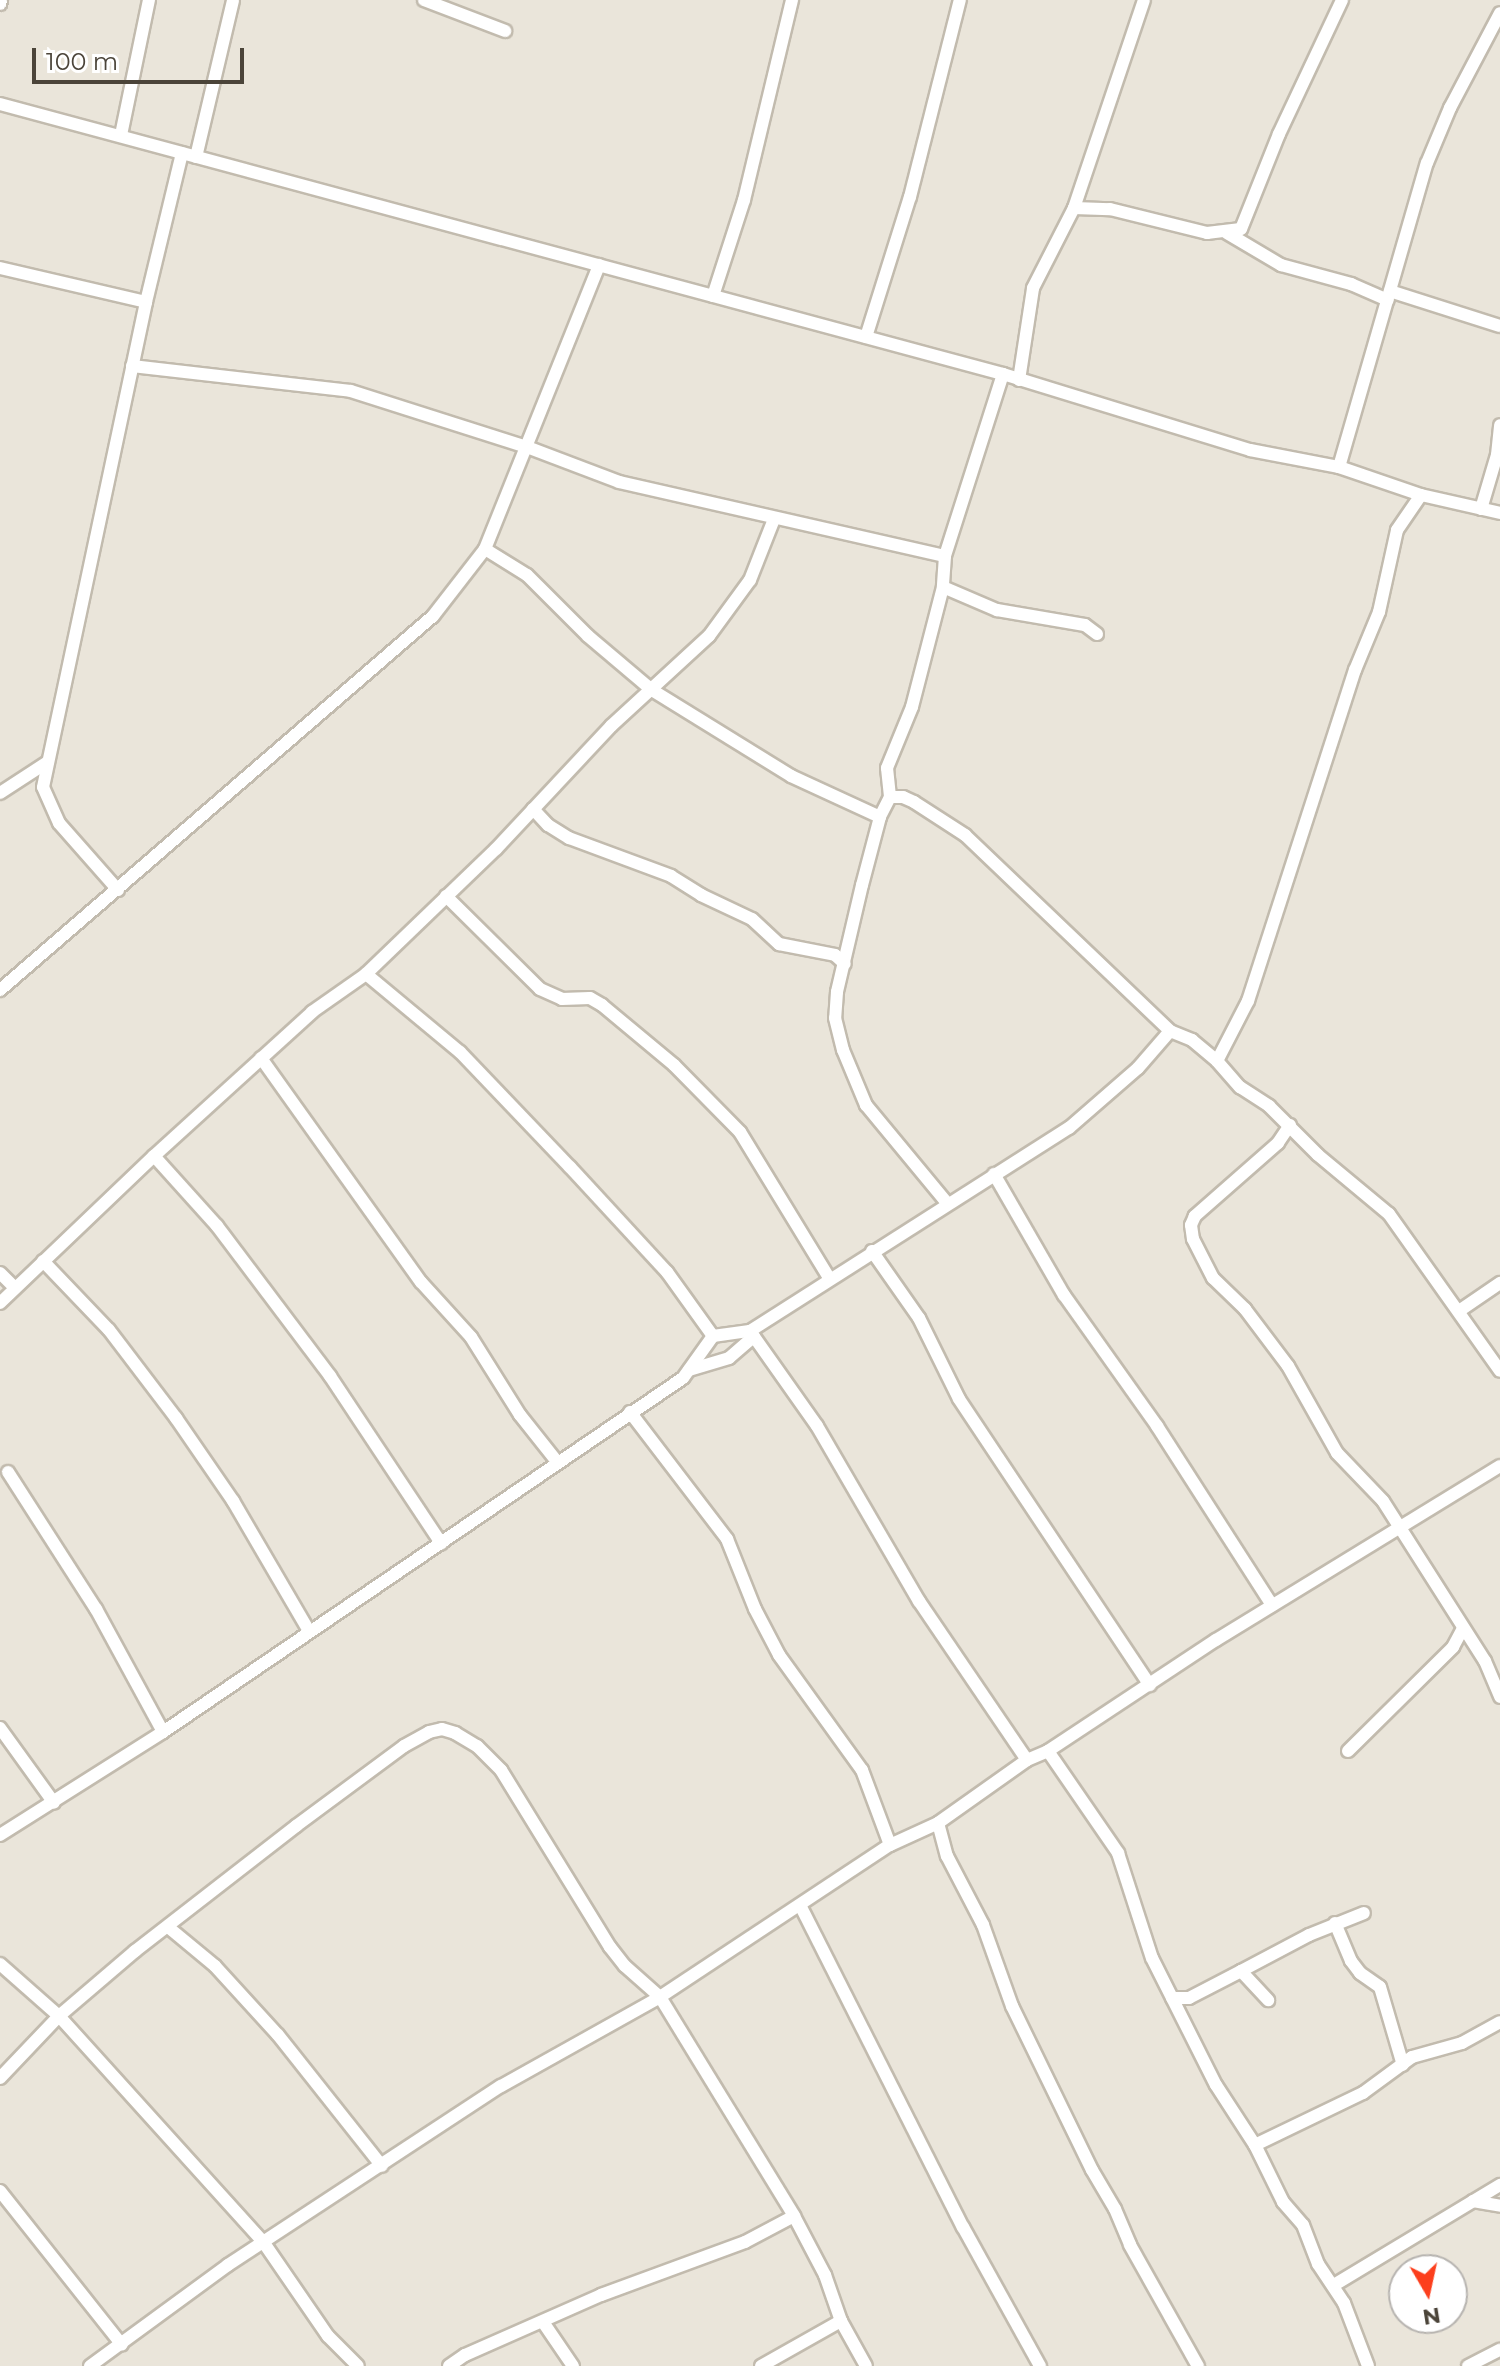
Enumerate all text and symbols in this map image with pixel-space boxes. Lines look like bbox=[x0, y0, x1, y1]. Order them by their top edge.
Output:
scale bar bbox=[36, 32, 248, 82]
text: 100 m bbox=[46, 47, 118, 76]
north arrow bbox=[1388, 2254, 1468, 2334]
text: N bbox=[1421, 2301, 1442, 2331]

